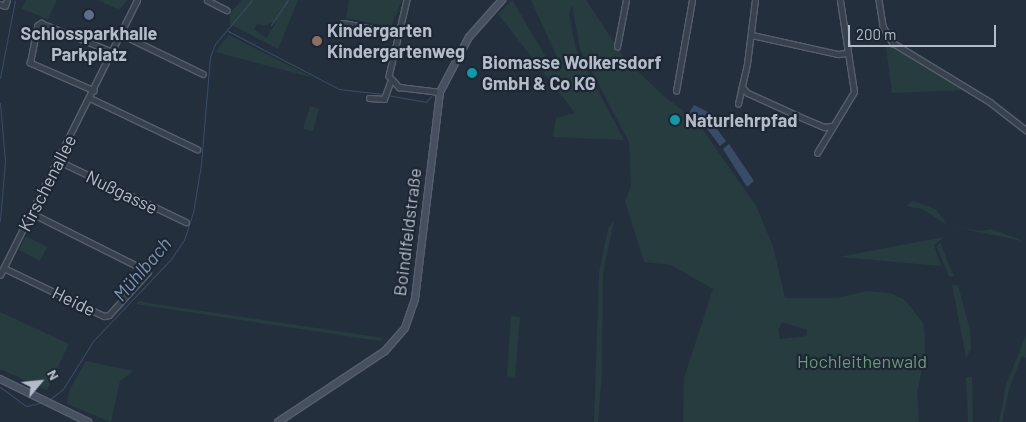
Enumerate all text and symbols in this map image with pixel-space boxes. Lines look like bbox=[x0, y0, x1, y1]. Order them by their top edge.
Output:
marker: Schlossparkhalle Parkplatz bbox=[83, 9, 95, 21]
scale bar bbox=[851, 15, 998, 47]
place label: Kindergarten Kindergartenweg bbox=[327, 20, 465, 62]
place label: Schlossparkhalle Parkplatz bbox=[21, 23, 157, 66]
text: 200 m bbox=[856, 25, 896, 43]
marker: Kindergarten Kindergartenweg bbox=[311, 35, 323, 47]
place label: Biomasse Wolkersdorf GmbH & Co KG bbox=[482, 52, 661, 94]
marker: Biomasse Wolkersdorf GmbH & Co KG bbox=[466, 67, 478, 79]
place label: Naturlehrpfad bbox=[685, 109, 798, 131]
marker: Naturlehrpfad bbox=[669, 114, 681, 126]
street label: Kirschenallee bbox=[13, 131, 81, 235]
street label: Nußgasse bbox=[83, 165, 161, 219]
street label: Boindlfeldstraße bbox=[388, 167, 426, 297]
water label: Mühlbach bbox=[108, 232, 176, 306]
street label: Heide bbox=[49, 281, 99, 321]
park label: Hochleithenwald bbox=[797, 350, 927, 372]
north arrow bbox=[15, 357, 65, 407]
text: N bbox=[44, 367, 63, 383]

